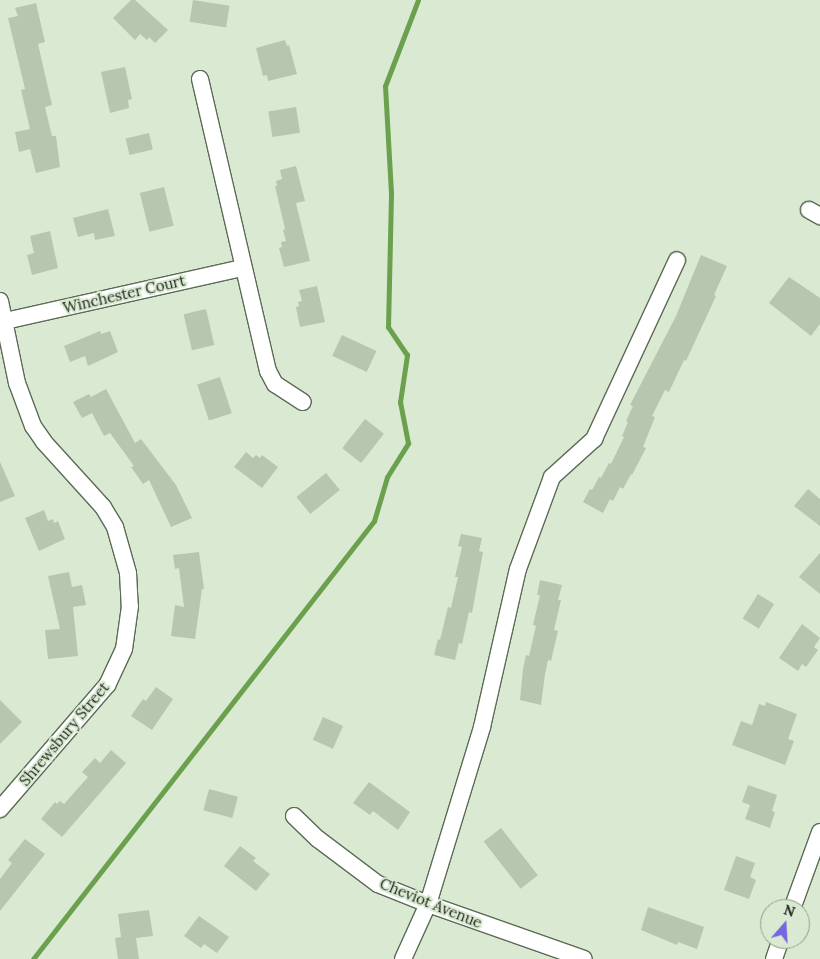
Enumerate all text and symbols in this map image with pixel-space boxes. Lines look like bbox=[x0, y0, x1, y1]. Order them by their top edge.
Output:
street label: Winchester Court bbox=[61, 271, 187, 317]
street label: Shrewsbury Street bbox=[15, 679, 113, 789]
street label: Cheviot Avenue bbox=[377, 874, 485, 932]
north arrow bbox=[760, 899, 810, 949]
text: N bbox=[782, 900, 798, 921]

